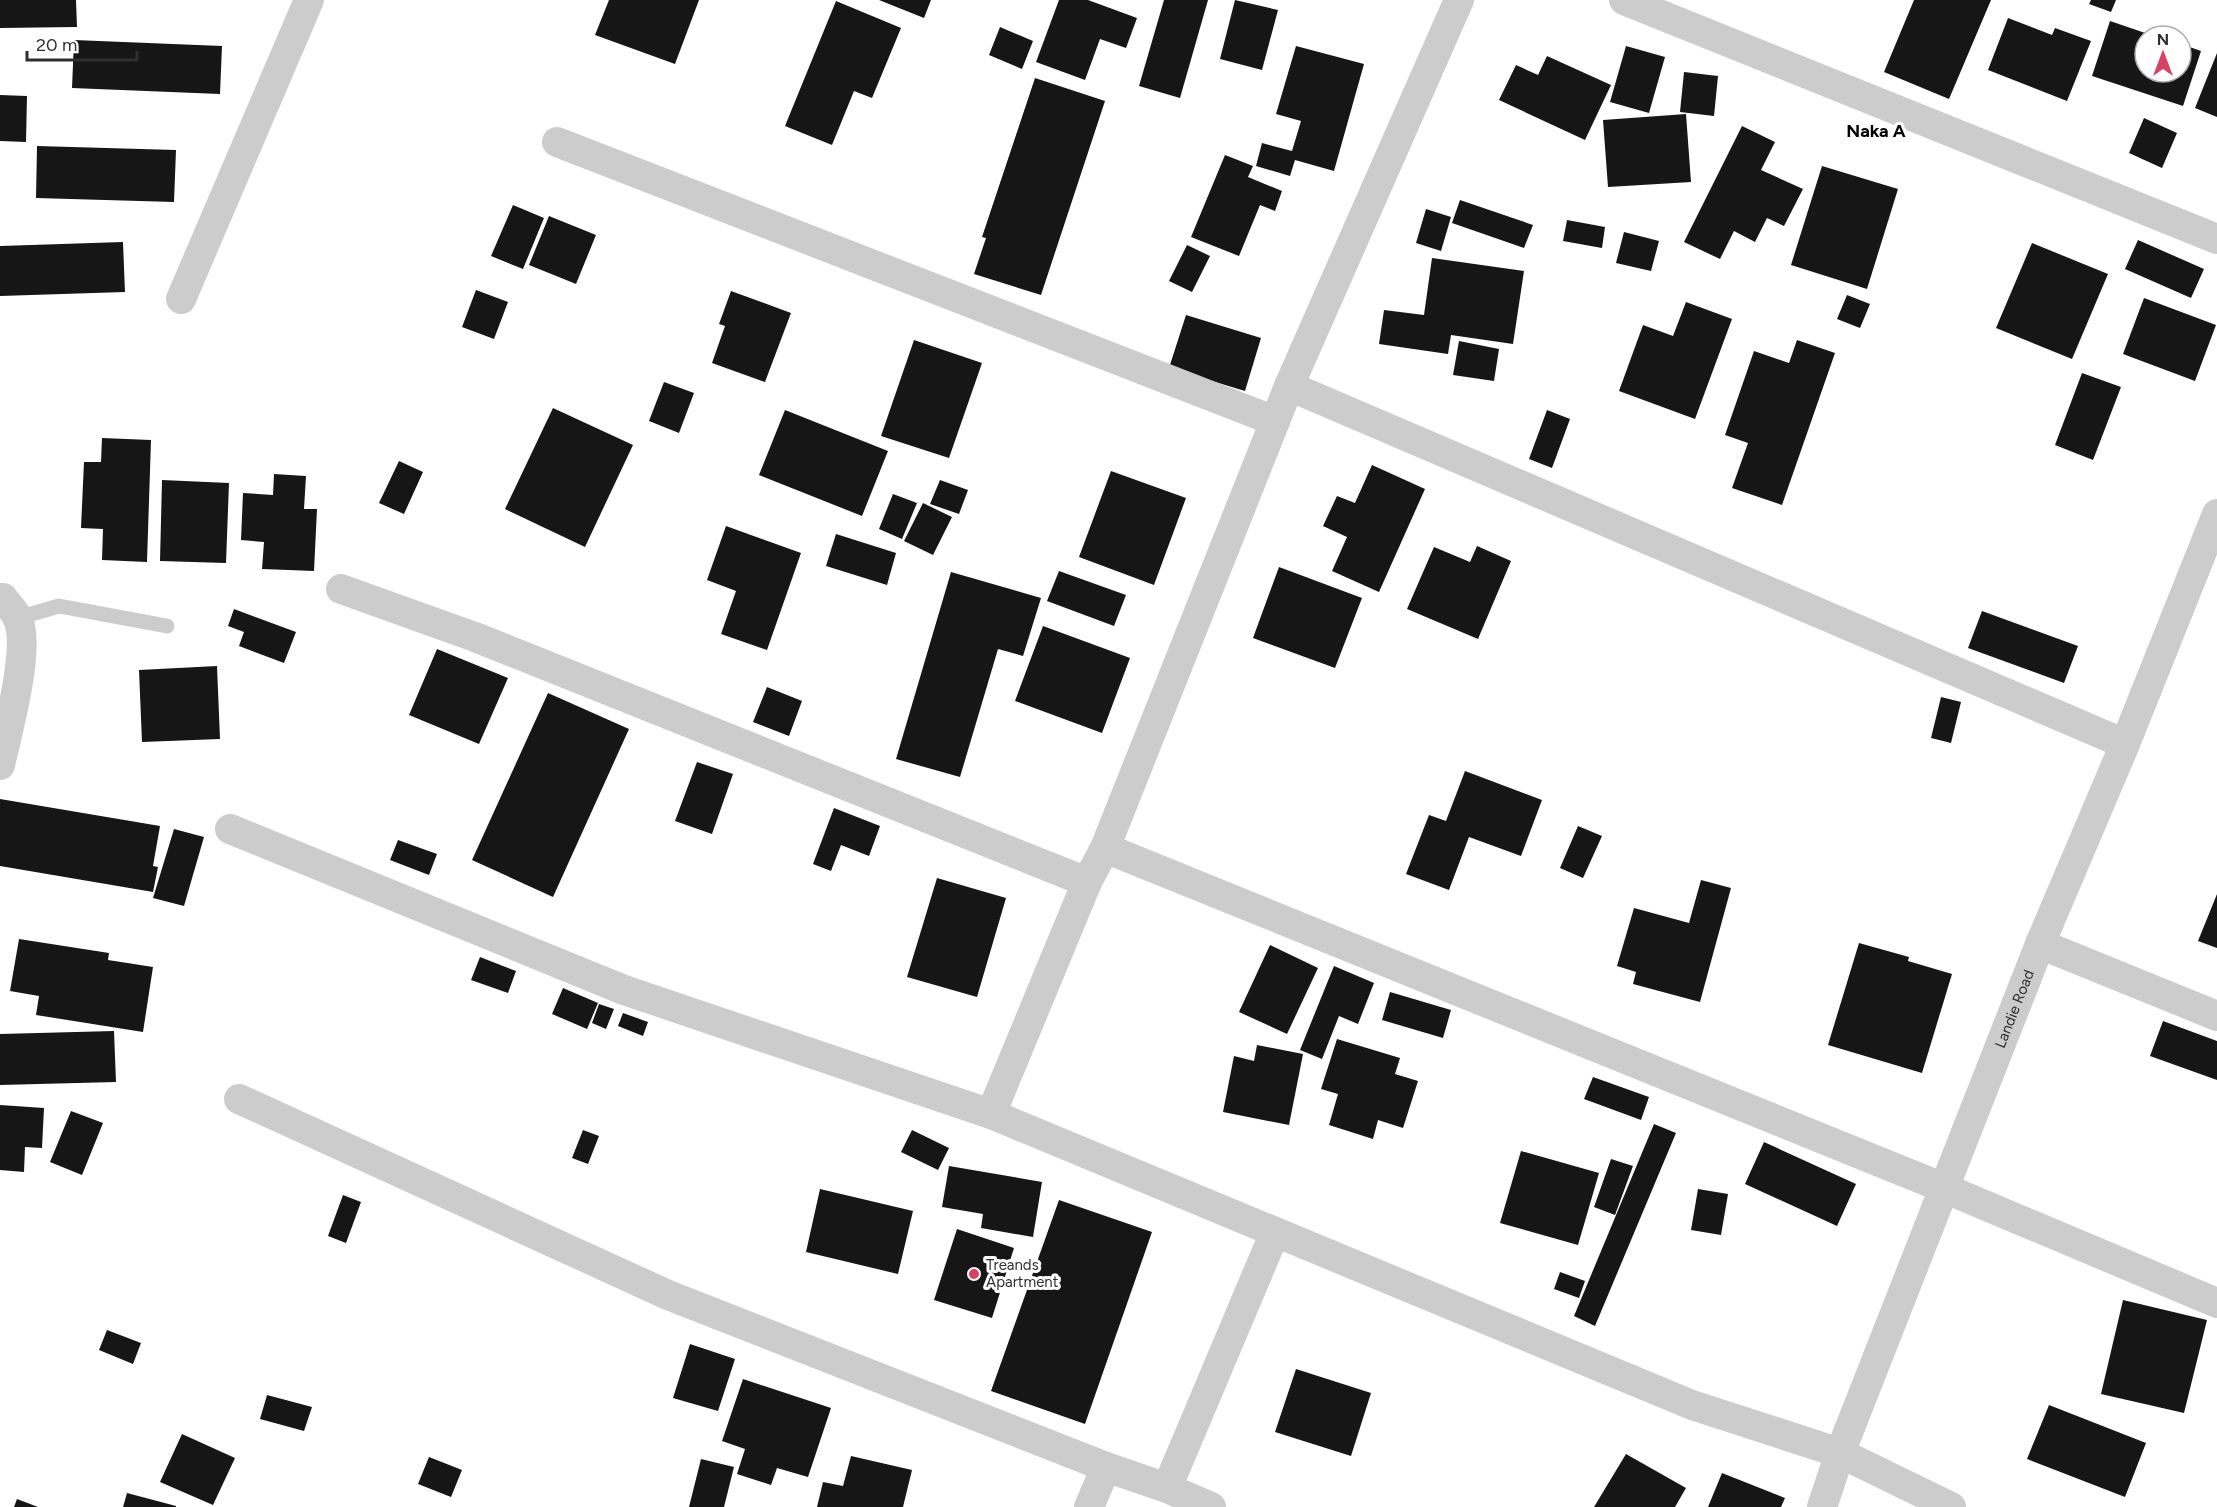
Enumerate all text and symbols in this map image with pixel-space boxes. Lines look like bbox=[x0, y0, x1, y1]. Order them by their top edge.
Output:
scale bar bbox=[27, 24, 136, 62]
north arrow bbox=[2133, 24, 2193, 84]
text: N bbox=[2157, 30, 2169, 49]
text: 20 m bbox=[36, 34, 77, 56]
district label: Naka A bbox=[1846, 120, 1906, 142]
street label: Landie Road bbox=[1991, 967, 2038, 1051]
place label: Treands Apartment bbox=[986, 1256, 1059, 1291]
marker: Treands Apartment bbox=[967, 1267, 981, 1281]

